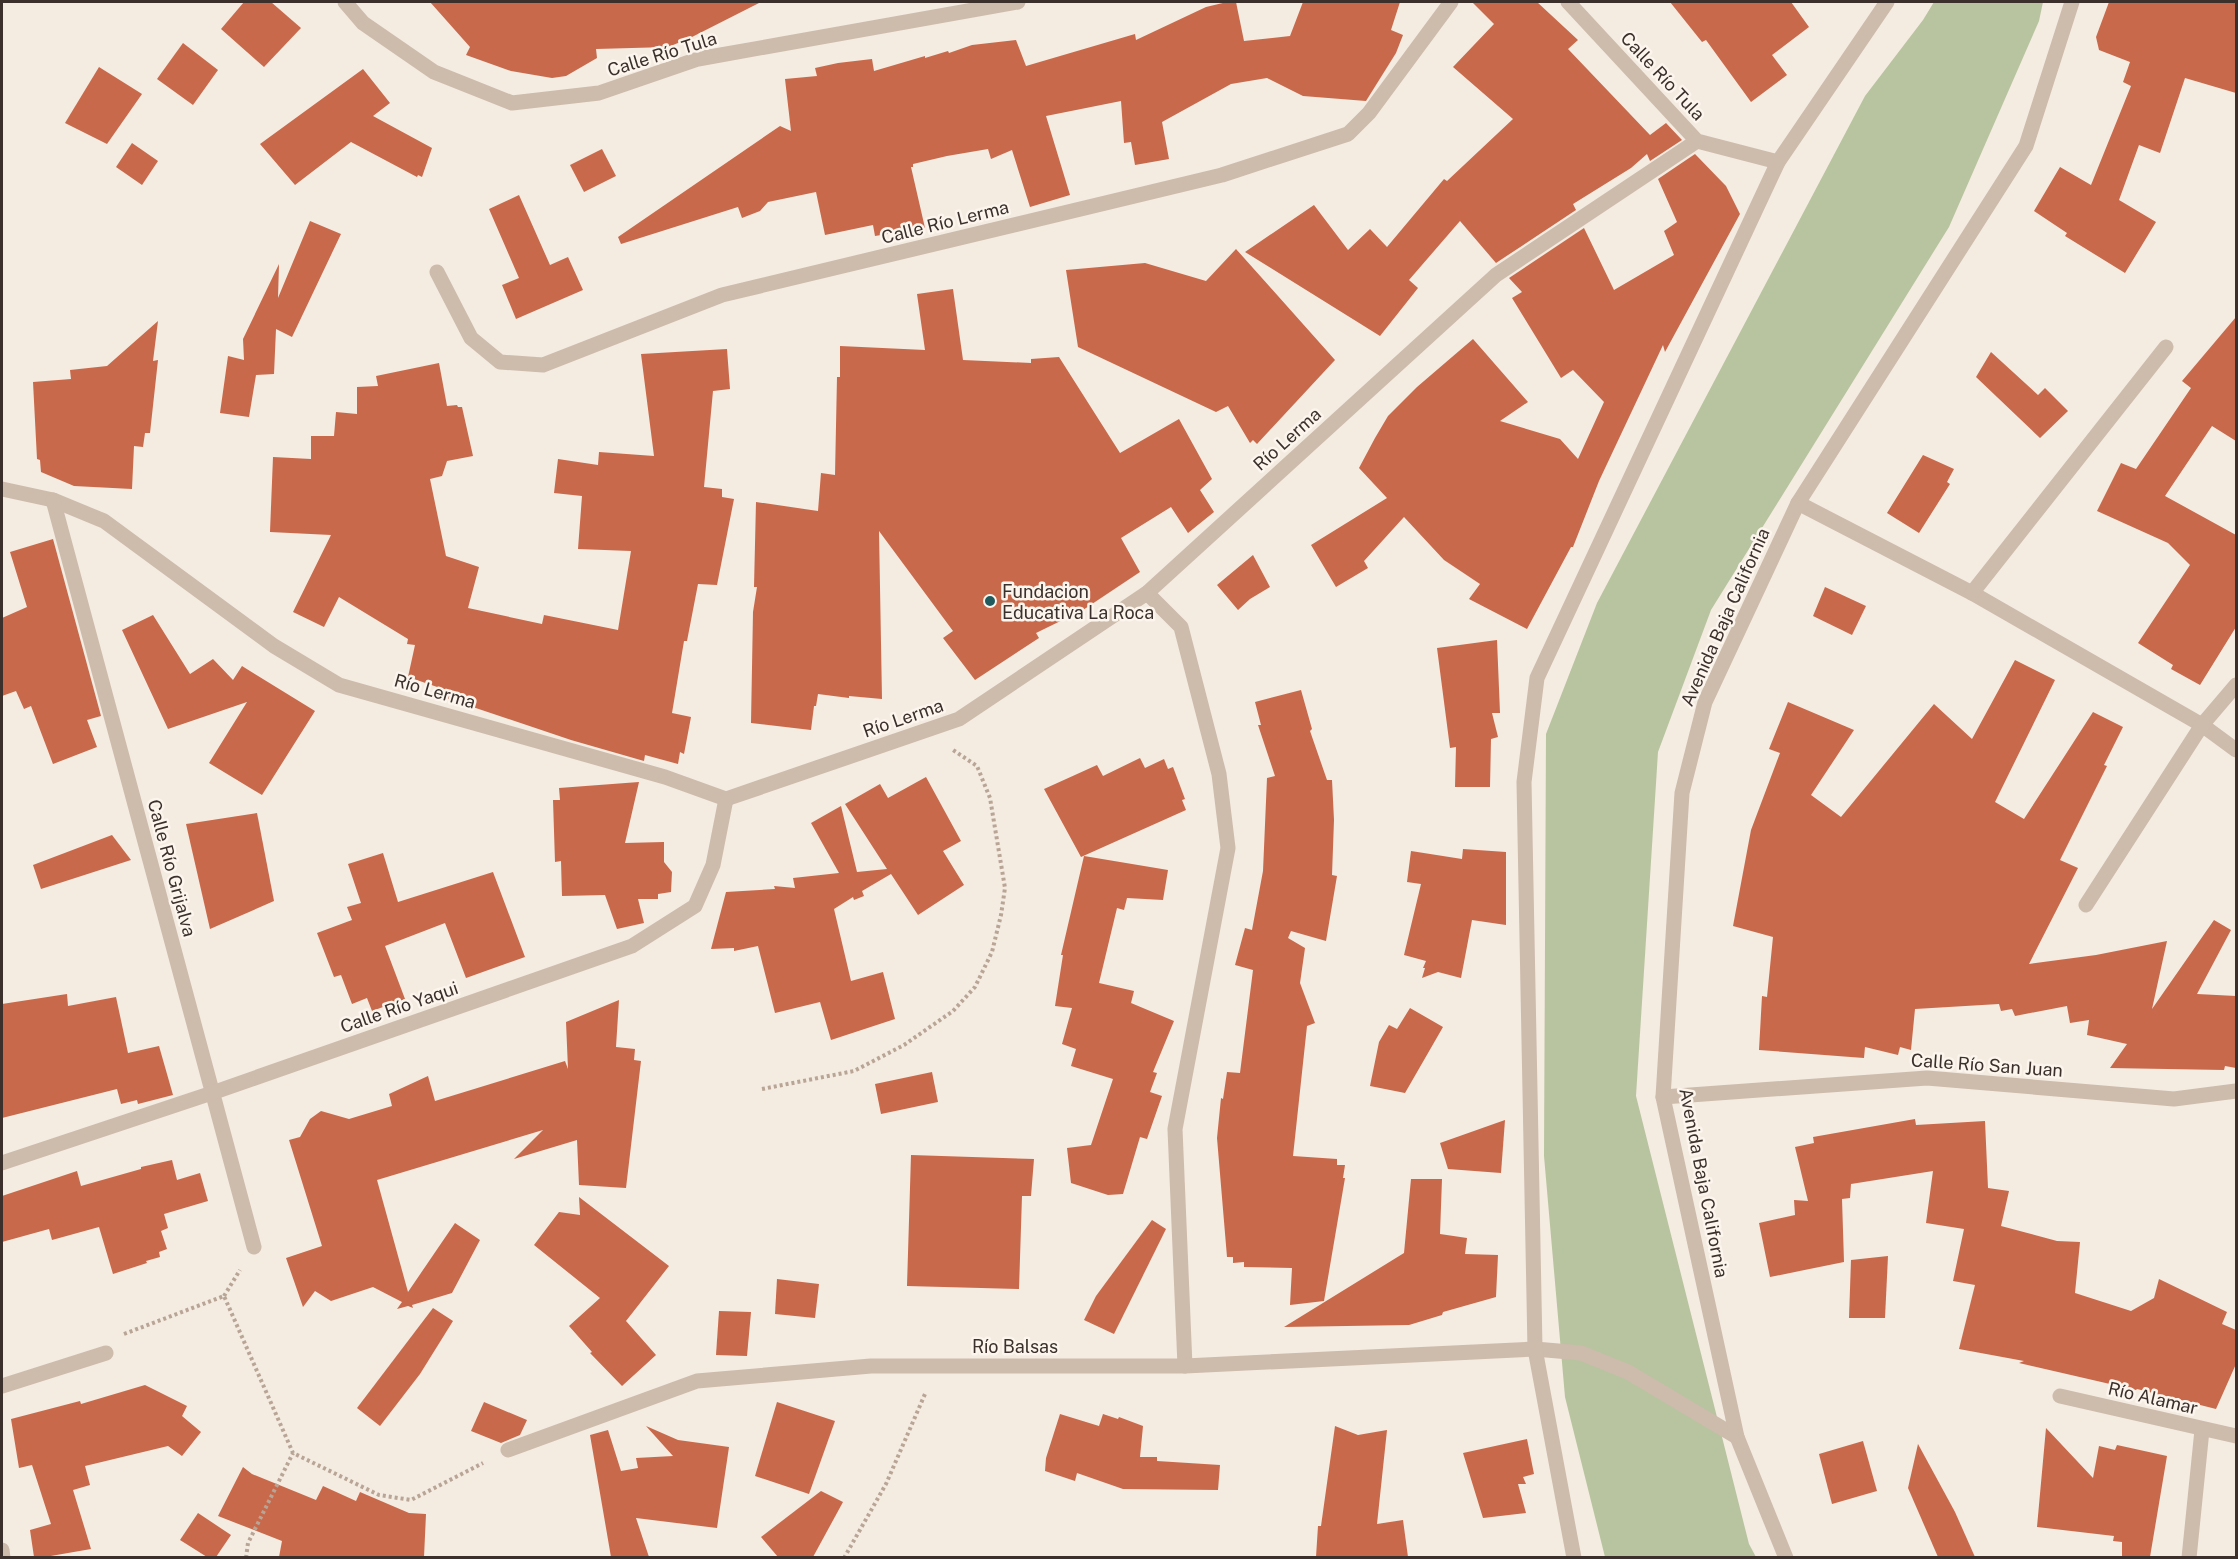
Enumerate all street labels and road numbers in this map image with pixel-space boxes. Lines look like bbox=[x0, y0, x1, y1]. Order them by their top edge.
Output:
street label: Calle Río Tula bbox=[605, 27, 719, 81]
street label: Calle Río Tula bbox=[1617, 27, 1709, 125]
street label: Calle Río Lerma bbox=[879, 196, 1011, 248]
street label: Río Lerma bbox=[1249, 403, 1325, 475]
street label: Avenida Baja California bbox=[1676, 525, 1774, 709]
street label: Río Lerma bbox=[392, 669, 478, 713]
street label: Río Lerma bbox=[860, 694, 946, 742]
street label: Calle Río Grijalva bbox=[144, 797, 200, 939]
street label: Calle Río Yaqui bbox=[337, 977, 461, 1037]
street label: Calle Río San Juan bbox=[1910, 1049, 2064, 1081]
street label: Avenida Baja California bbox=[1675, 1086, 1733, 1280]
street label: Río Balsas bbox=[972, 1336, 1058, 1357]
street label: Río Alamar bbox=[2106, 1377, 2200, 1419]

